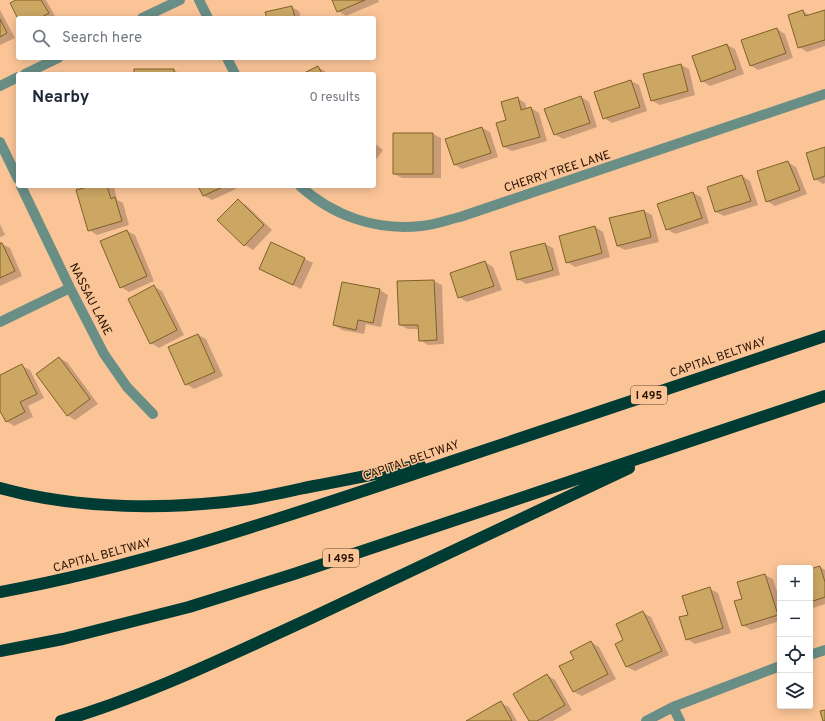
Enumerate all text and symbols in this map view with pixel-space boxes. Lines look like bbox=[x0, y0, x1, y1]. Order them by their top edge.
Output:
search box bbox=[16, 16, 376, 60]
icon: search bbox=[30, 27, 52, 49]
text: Search here bbox=[62, 29, 142, 48]
text: Nearby bbox=[32, 87, 89, 109]
text: 0 results bbox=[309, 90, 360, 106]
street label: CHERRY TREE LANE bbox=[502, 147, 613, 197]
street label: NASSAU LANE bbox=[65, 260, 115, 338]
street label: CAPITAL BELTWAY bbox=[668, 334, 769, 382]
road number: I 495 bbox=[631, 386, 667, 404]
street label: CAPITAL BELTWAY bbox=[361, 437, 462, 485]
street label: CAPITAL BELTWAY bbox=[51, 535, 153, 577]
road number: I 495 bbox=[323, 549, 359, 567]
map controls bbox=[777, 565, 813, 709]
button: + bbox=[777, 565, 813, 601]
button: − bbox=[777, 601, 813, 637]
button: locate bbox=[777, 637, 813, 673]
button: layers bbox=[777, 673, 813, 709]

